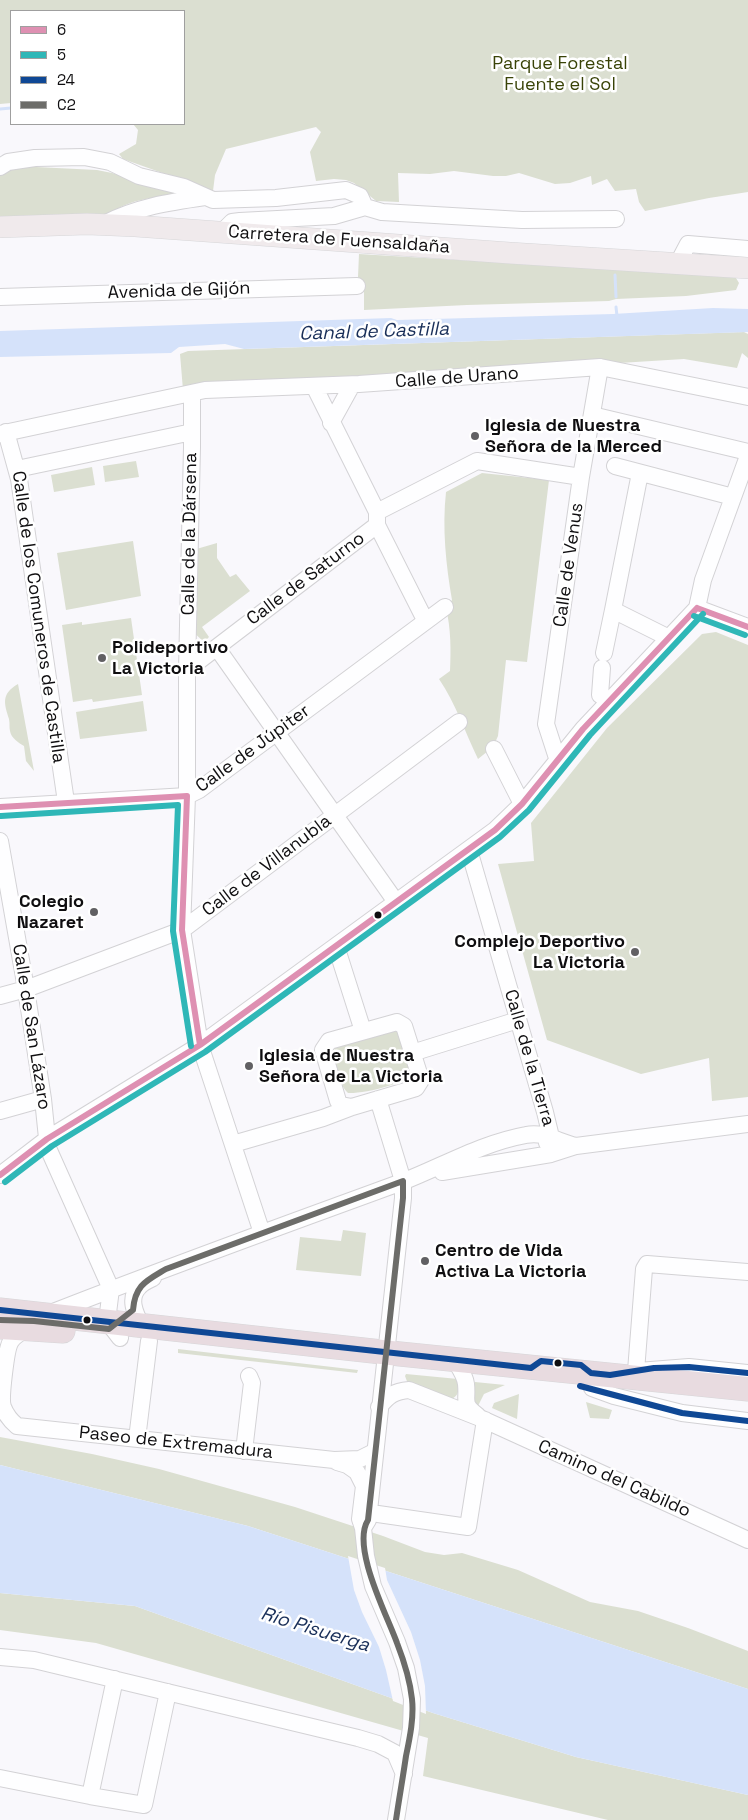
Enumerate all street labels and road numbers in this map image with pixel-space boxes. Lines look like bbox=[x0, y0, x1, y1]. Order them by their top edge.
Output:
street label: Carretera de Fuensaldaña bbox=[227, 221, 451, 259]
street label: Avenida de Gijón bbox=[107, 278, 251, 304]
street label: Calle de Urano bbox=[394, 363, 520, 393]
street label: Calle de la Dársena bbox=[178, 452, 202, 616]
street label: Calle de los Comuneros de Castilla bbox=[7, 470, 69, 764]
street label: Calle de Venus bbox=[550, 501, 588, 629]
street label: Calle de Saturno bbox=[243, 528, 369, 630]
street label: Calle de Júpiter bbox=[192, 700, 314, 798]
street label: Calle de Villanubla bbox=[198, 810, 336, 922]
street label: Calle de San Lázaro bbox=[7, 943, 55, 1111]
street label: Calle de la Tierra bbox=[499, 987, 559, 1129]
street label: Paseo de Extremadura bbox=[78, 1422, 274, 1464]
street label: Camino del Cabildo bbox=[534, 1436, 694, 1522]

